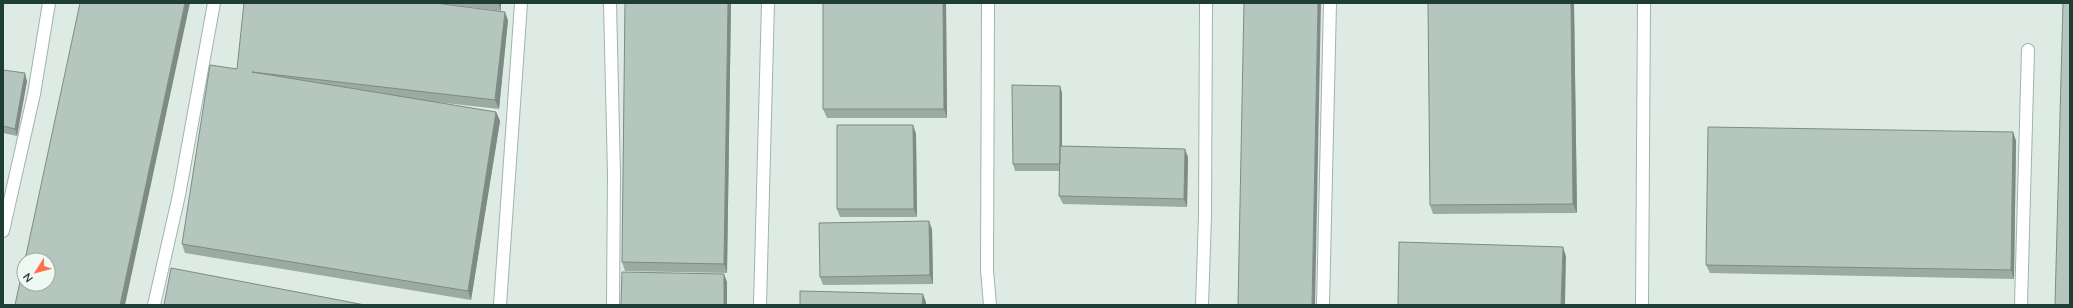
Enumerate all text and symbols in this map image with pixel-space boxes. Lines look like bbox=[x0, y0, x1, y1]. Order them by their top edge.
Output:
north arrow bbox=[16, 252, 56, 292]
text: N bbox=[20, 270, 37, 285]

